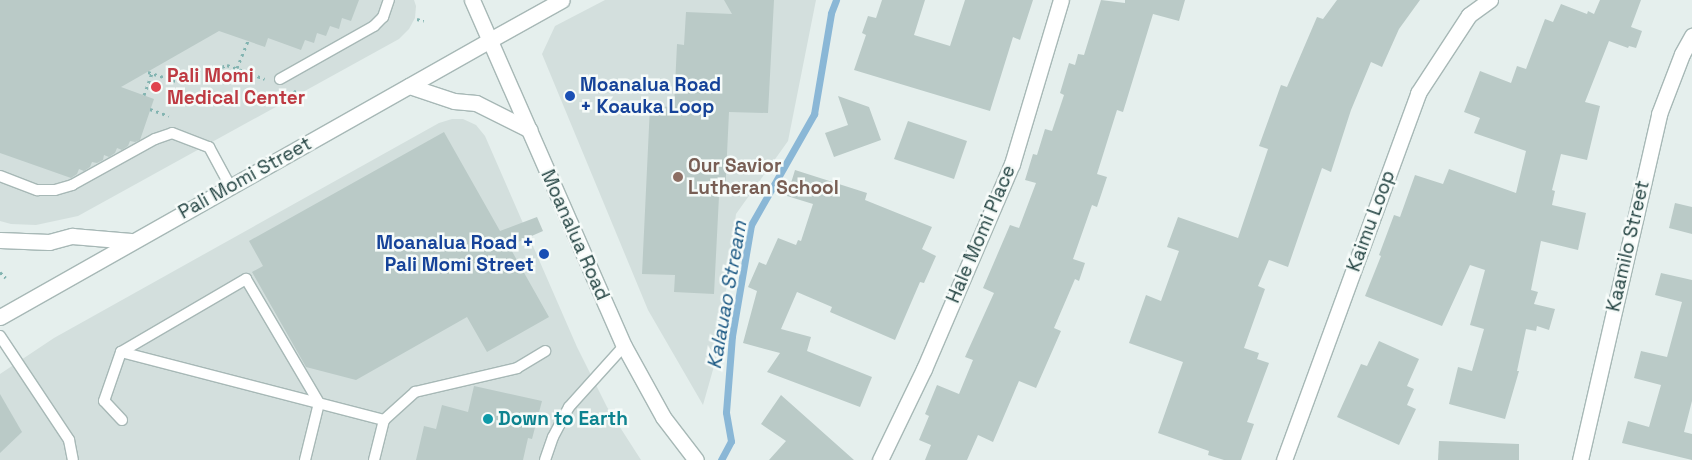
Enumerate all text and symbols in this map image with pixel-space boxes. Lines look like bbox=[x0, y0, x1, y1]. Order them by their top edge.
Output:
place label: Pali Momi Medical Center bbox=[167, 65, 305, 109]
place label: Moanalua Road + Koauka Loop bbox=[580, 74, 721, 118]
marker: Pali Momi Medical Center bbox=[149, 80, 163, 94]
marker: Moanalua Road + Koauka Loop bbox=[564, 90, 576, 102]
street label: Pali Momi Street bbox=[175, 132, 315, 224]
place label: Our Savior Lutheran School bbox=[688, 155, 839, 199]
street label: Hale Momi Place bbox=[942, 162, 1020, 306]
street label: Moanalua Road bbox=[536, 166, 614, 304]
street label: Kaimu Loop bbox=[1342, 167, 1400, 275]
marker: Our Savior Lutheran School bbox=[672, 171, 684, 183]
street label: Kaamilo Street bbox=[1602, 178, 1654, 314]
water label: Kalauao Stream bbox=[702, 219, 752, 371]
place label: Moanalua Road + Pali Momi Street bbox=[376, 232, 534, 276]
marker: Moanalua Road + Pali Momi Street bbox=[538, 248, 550, 260]
place label: Down to Earth bbox=[498, 408, 628, 430]
marker: Down to Earth bbox=[482, 413, 494, 425]

